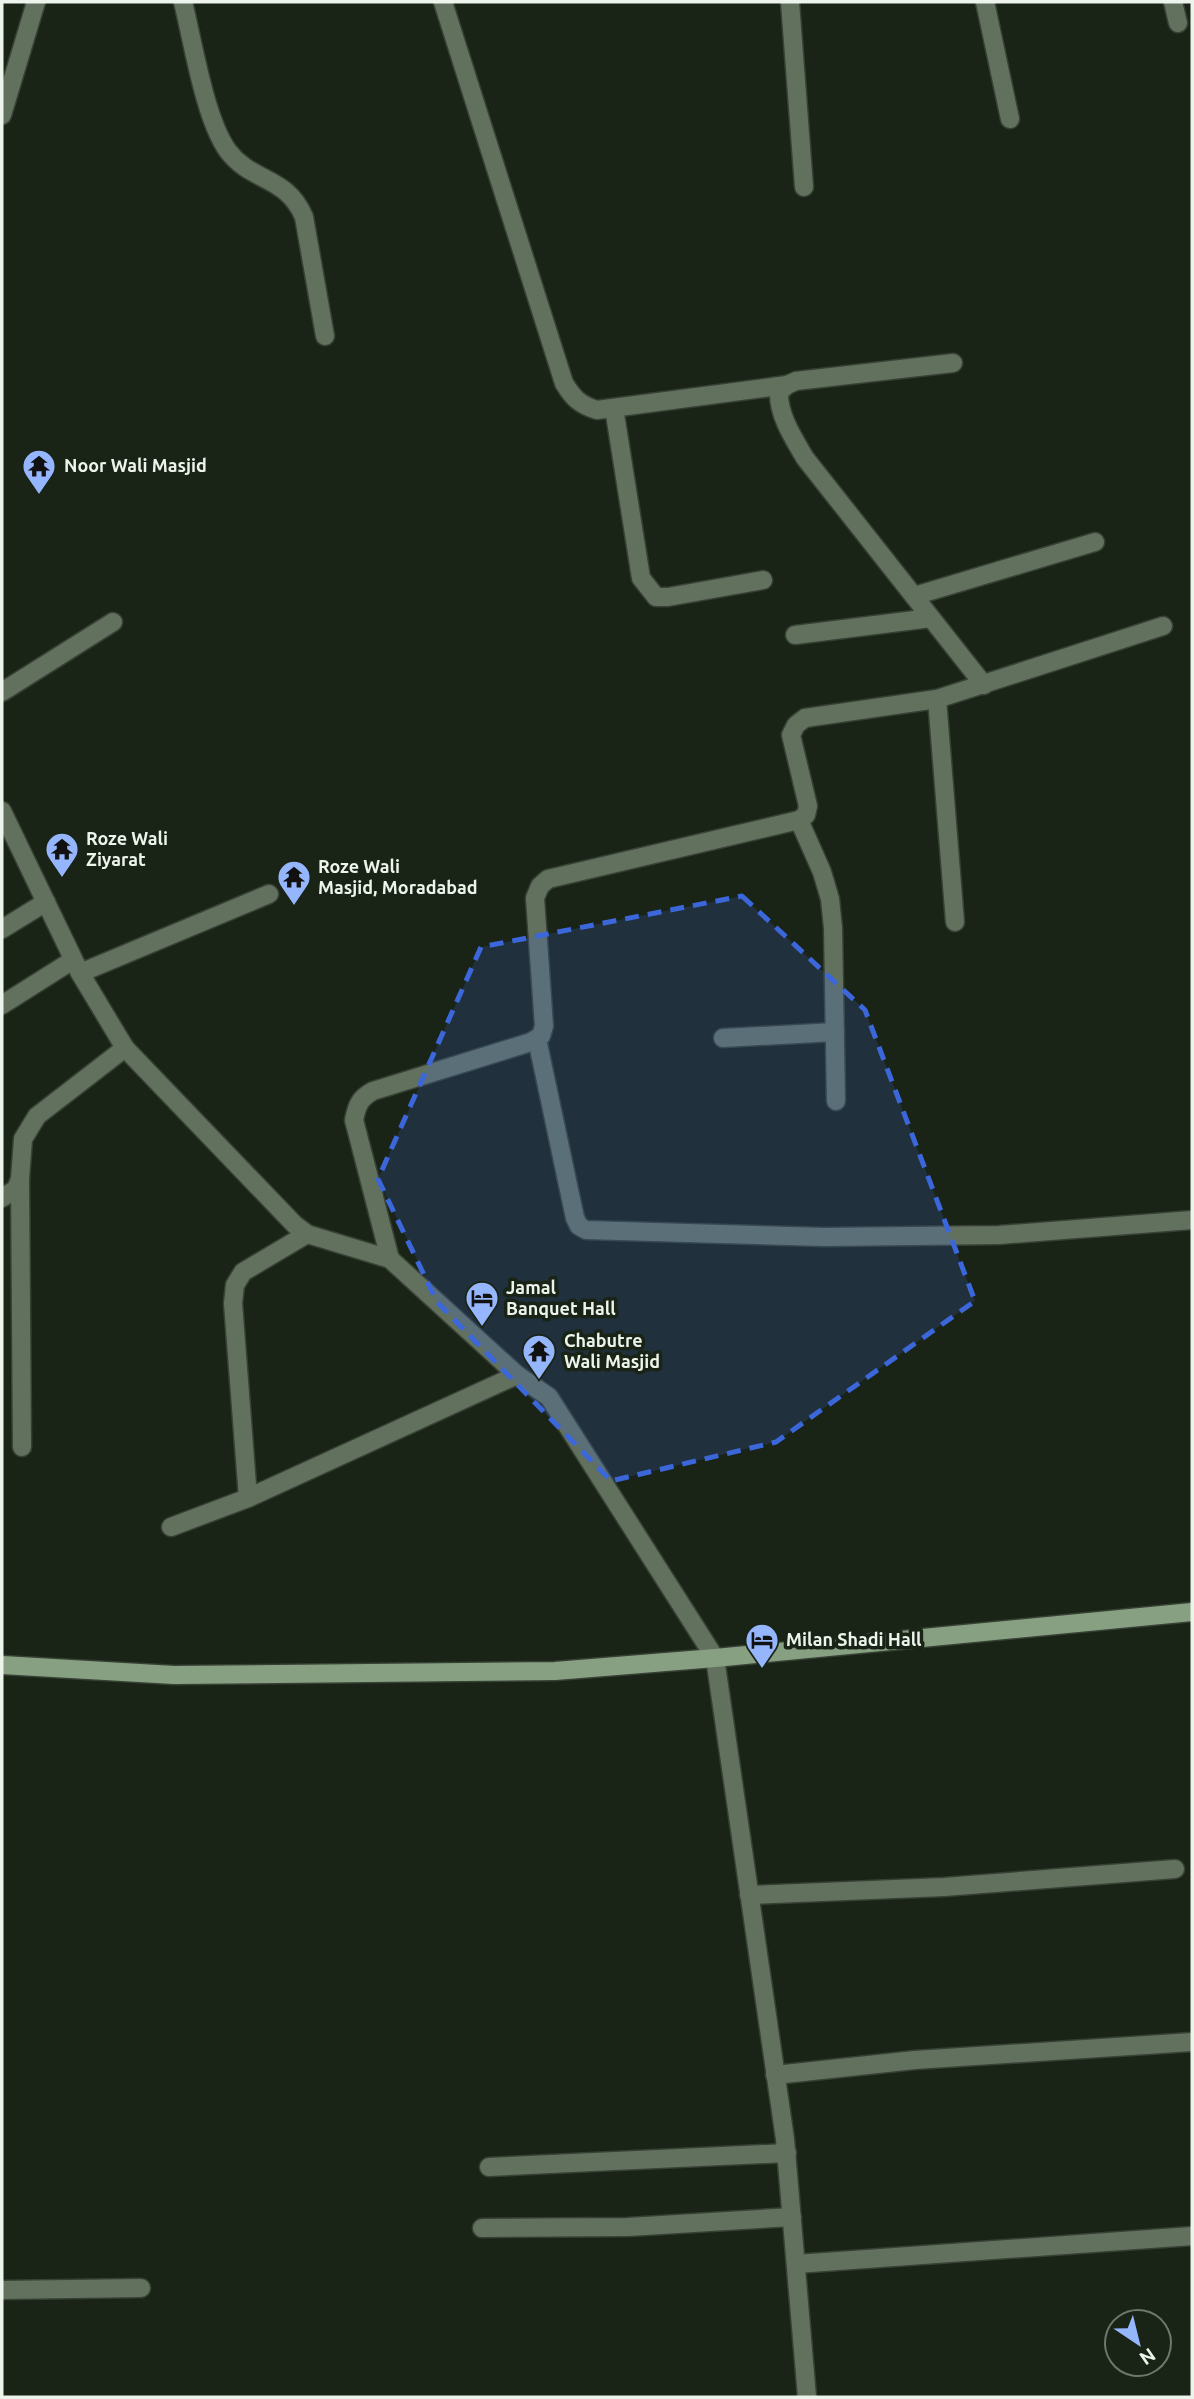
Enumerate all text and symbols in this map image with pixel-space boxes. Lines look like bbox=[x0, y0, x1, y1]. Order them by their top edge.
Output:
temple icon: Noor Wali Masjid bbox=[20, 447, 58, 496]
place label: Noor Wali Masjid bbox=[64, 455, 207, 475]
place label: Roze Wali Ziyarat bbox=[86, 828, 168, 869]
temple icon: Roze Wali Ziyarat bbox=[43, 830, 81, 879]
place label: Roze Wali Masjid, Moradabad bbox=[318, 856, 478, 897]
temple icon: Roze Wali Masjid, Moradabad bbox=[275, 858, 313, 907]
place label: Jamal Banquet Hall bbox=[506, 1277, 616, 1318]
hotel icon: Jamal Banquet Hall bbox=[463, 1279, 501, 1328]
place label: Chabutre Wali Masjid bbox=[564, 1330, 660, 1371]
temple icon: Chabutre Wali Masjid bbox=[520, 1332, 558, 1381]
hotel icon: Milan Shadi Hall bbox=[743, 1621, 781, 1670]
place label: Milan Shadi Hall bbox=[786, 1629, 922, 1649]
north arrow bbox=[1103, 2308, 1173, 2378]
text: N bbox=[1136, 2344, 1160, 2370]

